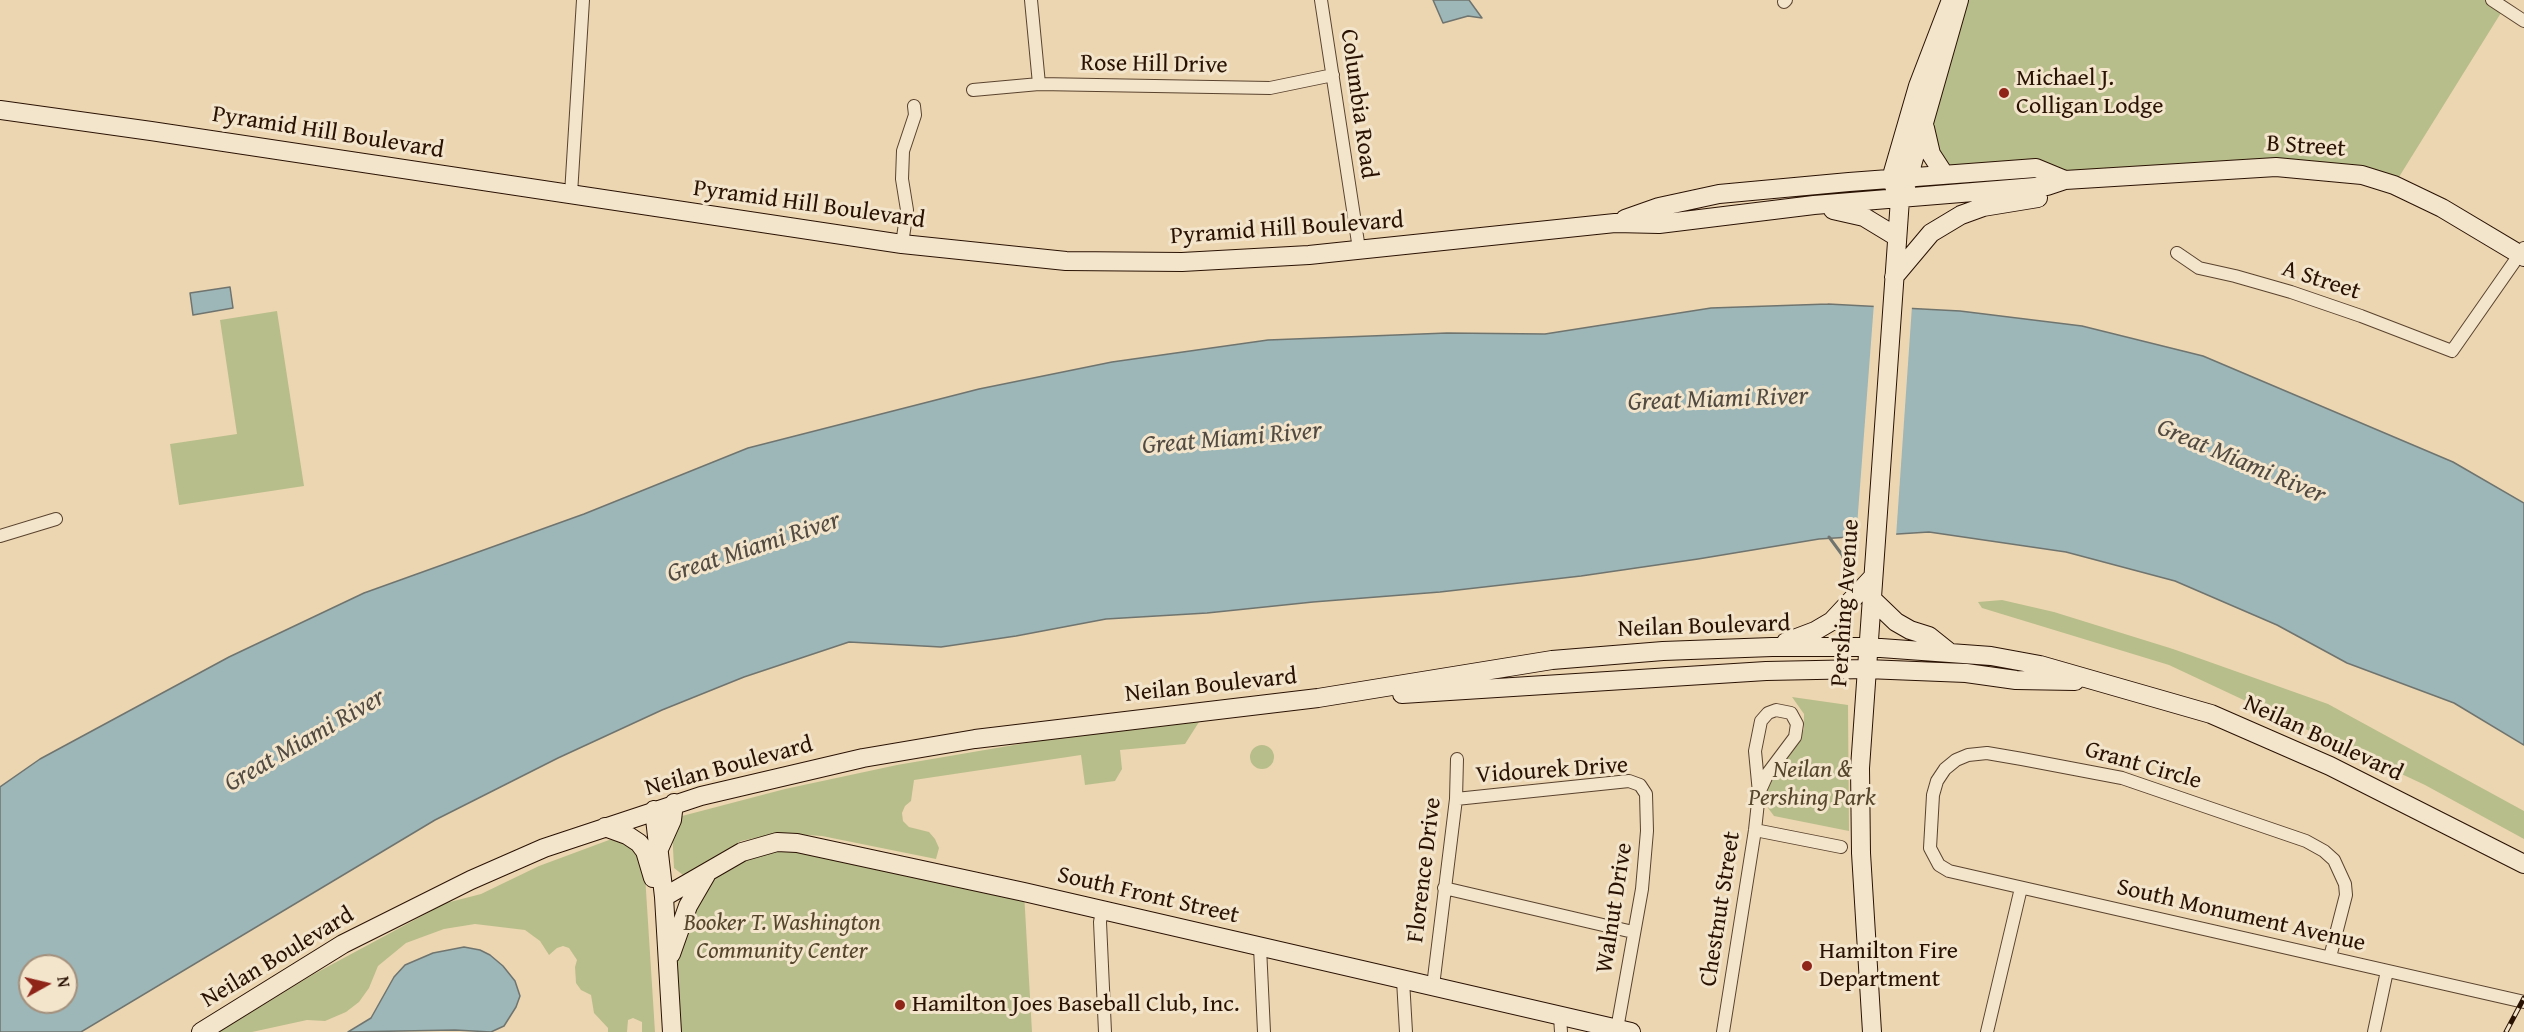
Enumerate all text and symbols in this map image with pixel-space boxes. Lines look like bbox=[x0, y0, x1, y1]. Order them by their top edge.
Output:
street label: Columbia Road bbox=[1333, 27, 1383, 181]
street label: Rose Hill Drive bbox=[1080, 49, 1228, 81]
place label: Michael J. Colligan Lodge bbox=[2016, 65, 2164, 121]
marker: Michael J. Colligan Lodge bbox=[1997, 86, 2011, 100]
street label: Pyramid Hill Boulevard bbox=[210, 100, 446, 166]
street label: B Street bbox=[2265, 130, 2347, 164]
street label: Pyramid Hill Boulevard bbox=[691, 174, 927, 236]
street label: Pyramid Hill Boulevard bbox=[1169, 206, 1405, 252]
street label: A Street bbox=[2278, 255, 2364, 307]
water label: Great Miami River bbox=[1627, 381, 1809, 419]
water label: Great Miami River bbox=[2152, 412, 2330, 512]
water label: Great Miami River bbox=[1141, 416, 1323, 462]
water label: Great Miami River bbox=[663, 505, 845, 591]
street label: Pershing Avenue bbox=[1826, 518, 1866, 688]
street label: Neilan Boulevard bbox=[1617, 610, 1791, 644]
street label: Neilan Boulevard bbox=[1124, 663, 1298, 709]
water label: Great Miami River bbox=[219, 682, 391, 800]
street label: Neilan Boulevard bbox=[2239, 689, 2407, 789]
street label: Neilan Boulevard bbox=[642, 731, 816, 803]
street label: Grant Circle bbox=[2081, 736, 2205, 796]
street label: Vidourek Drive bbox=[1475, 751, 1629, 791]
park label: Neilan & Pershing Park bbox=[1748, 757, 1876, 813]
street label: Florence Drive bbox=[1402, 796, 1448, 944]
street label: Chestnut Street bbox=[1695, 829, 1747, 989]
street label: Walnut Drive bbox=[1590, 841, 1640, 975]
street label: South Front Street bbox=[1054, 861, 1242, 931]
street label: South Monument Avenue bbox=[2114, 873, 2368, 959]
street label: Neilan Boulevard bbox=[197, 901, 359, 1015]
park label: Booker T. Washington Community Center bbox=[683, 910, 881, 966]
place label: Hamilton Fire Department bbox=[1819, 938, 1958, 994]
north arrow bbox=[18, 954, 78, 1014]
marker: Hamilton Fire Department bbox=[1800, 959, 1814, 973]
text: N bbox=[51, 975, 76, 989]
place label: Hamilton Joes Baseball Club, Inc. bbox=[912, 991, 1240, 1019]
marker: Hamilton Joes Baseball Club, Inc. bbox=[893, 998, 907, 1012]

